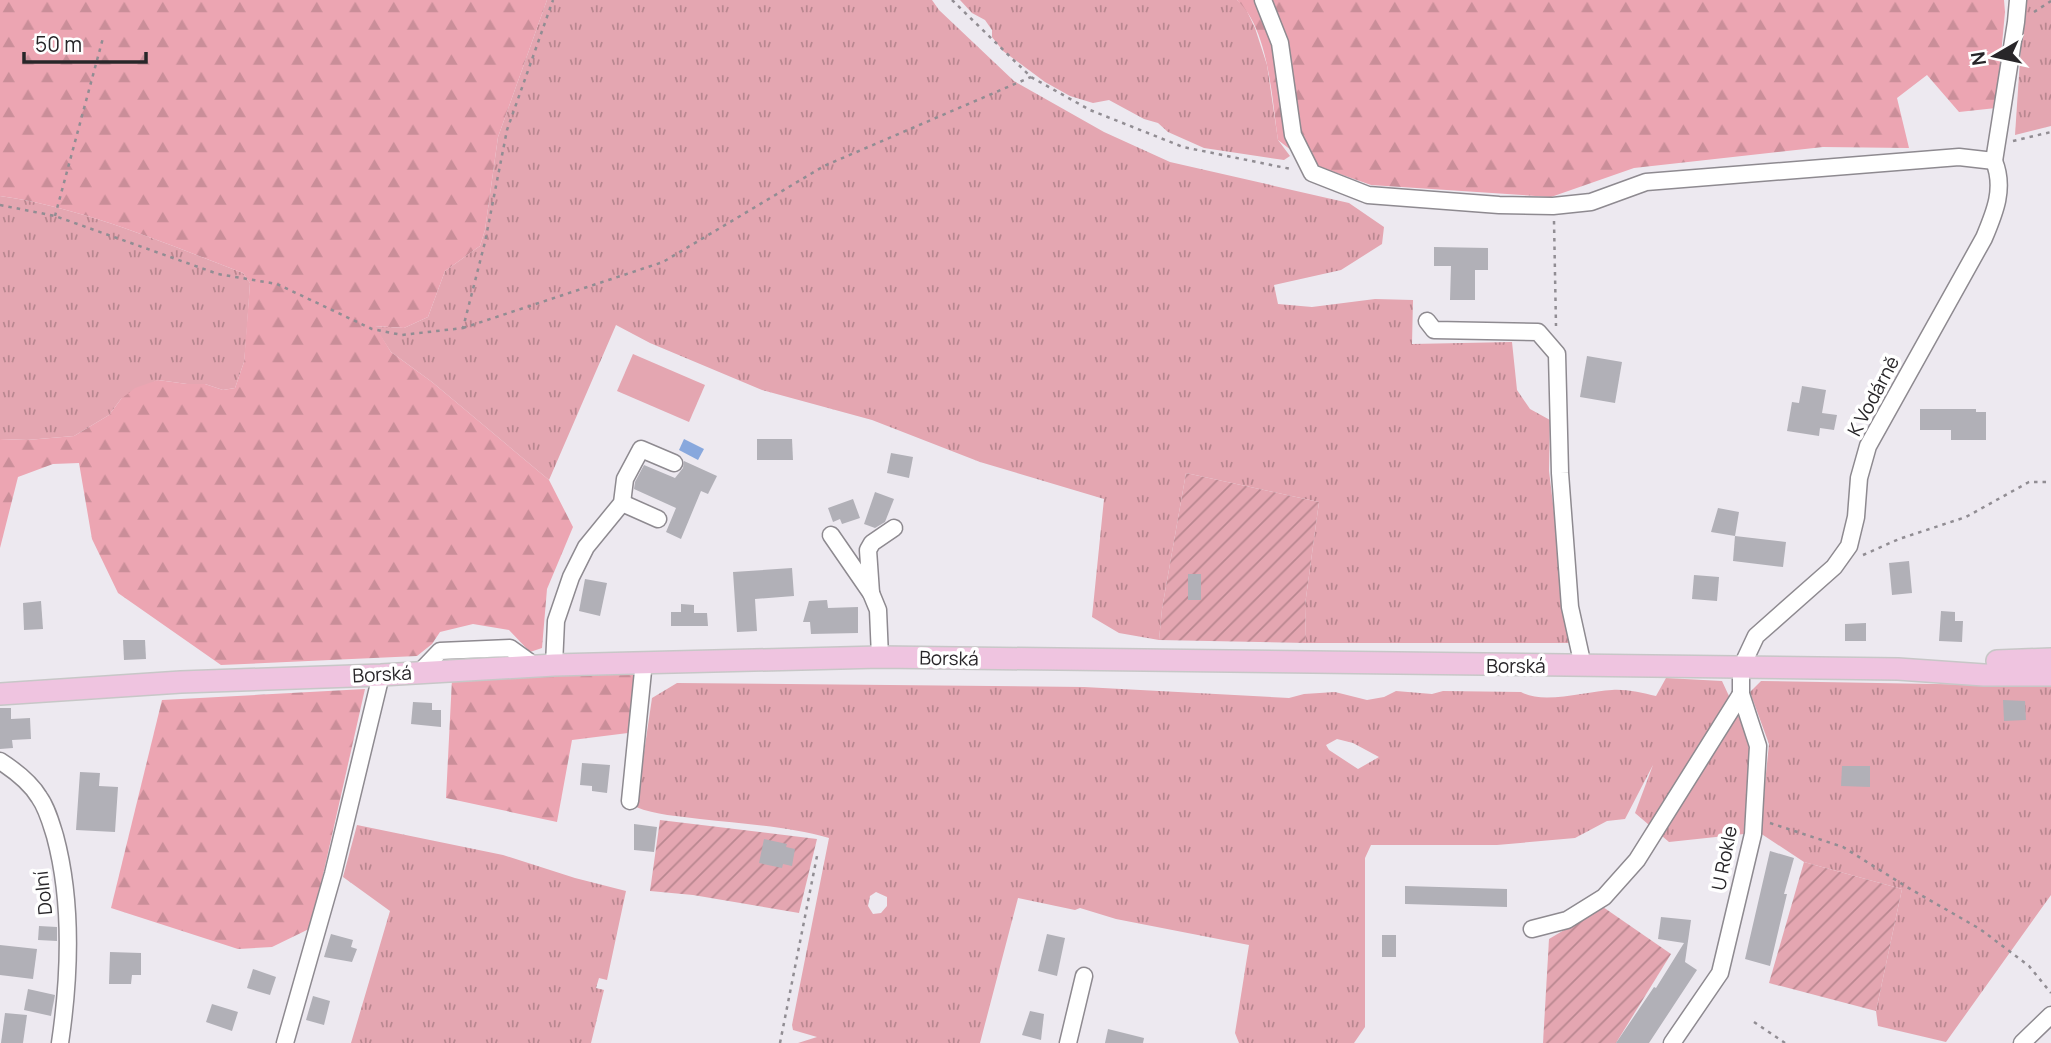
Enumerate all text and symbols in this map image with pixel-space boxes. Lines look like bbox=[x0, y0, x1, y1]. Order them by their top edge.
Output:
scale bar bbox=[24, 21, 147, 65]
north arrow bbox=[1960, 21, 2030, 91]
text: 50 m bbox=[35, 30, 82, 58]
text: N bbox=[1964, 50, 1992, 67]
street label: K Vodárně bbox=[1841, 351, 1905, 441]
street label: Borská bbox=[919, 644, 979, 672]
street label: Borská bbox=[1486, 653, 1546, 679]
street label: Borská bbox=[352, 659, 412, 689]
street label: U Rokle bbox=[1705, 823, 1743, 893]
street label: Dolní bbox=[28, 870, 58, 916]

